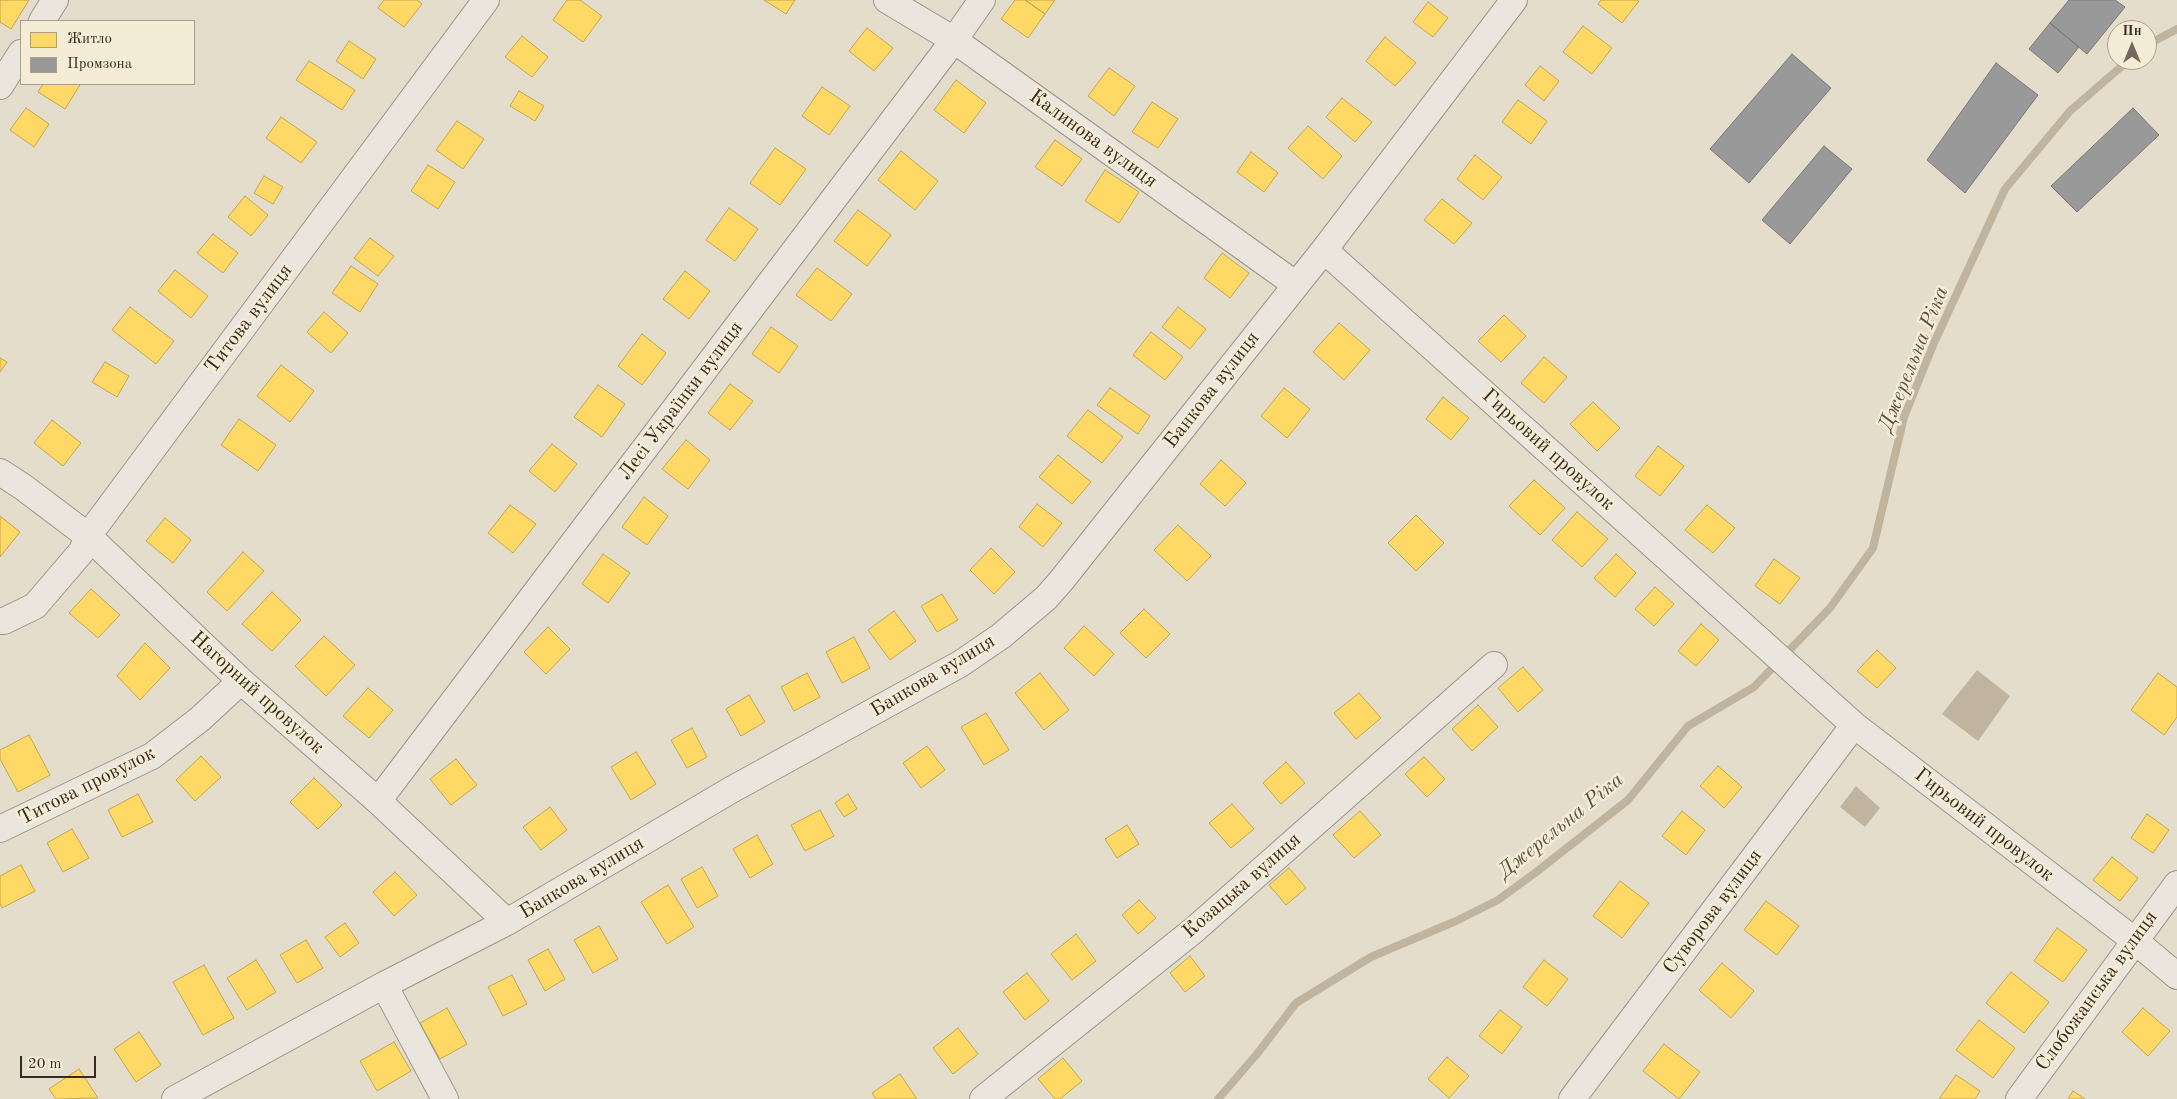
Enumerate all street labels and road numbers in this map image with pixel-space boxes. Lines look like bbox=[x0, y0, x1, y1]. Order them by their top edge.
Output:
street label: Калинова вулиця bbox=[1024, 84, 1162, 194]
street label: Титова вулиця bbox=[200, 260, 298, 378]
street label: Лесі Українки вулиця bbox=[613, 317, 749, 485]
street label: Банкова вулиця bbox=[1159, 327, 1265, 453]
street label: Гирьовий провулок bbox=[1477, 384, 1619, 516]
street label: Нагорний провулок bbox=[185, 627, 329, 759]
street label: Банкова вулиця bbox=[866, 629, 1000, 723]
street label: Титова провулок bbox=[15, 741, 159, 831]
street label: Гирьовий провулок bbox=[1909, 763, 2059, 887]
street label: Козацька вулиця bbox=[1178, 828, 1306, 944]
street label: Банкова вулиця bbox=[515, 831, 649, 925]
street label: Суворова вулиця bbox=[1658, 845, 1768, 979]
street label: Слобожанська вулиця bbox=[2031, 906, 2163, 1076]

